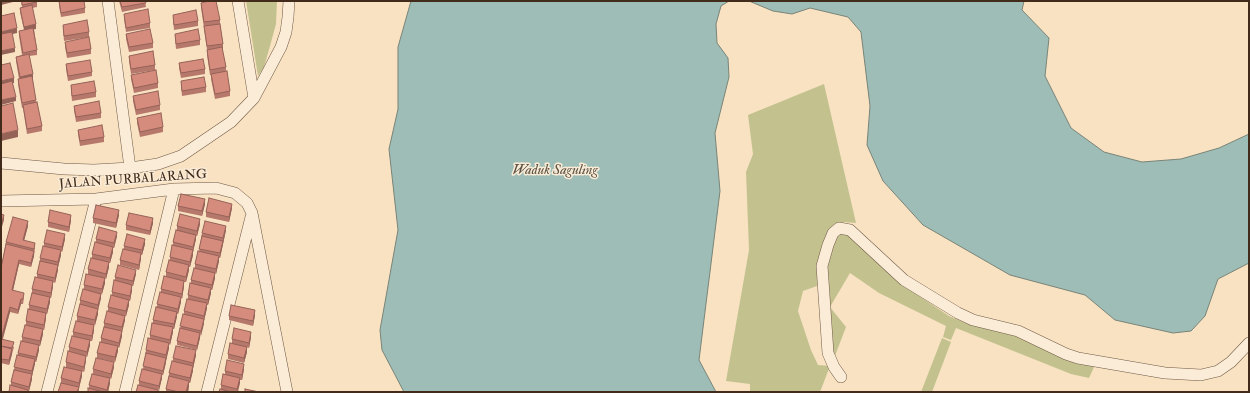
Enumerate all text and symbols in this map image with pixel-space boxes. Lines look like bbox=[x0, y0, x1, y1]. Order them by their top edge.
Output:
water label: Waduk Saguling bbox=[512, 163, 598, 179]
street label: JALAN PURBALARANG bbox=[58, 167, 208, 193]

